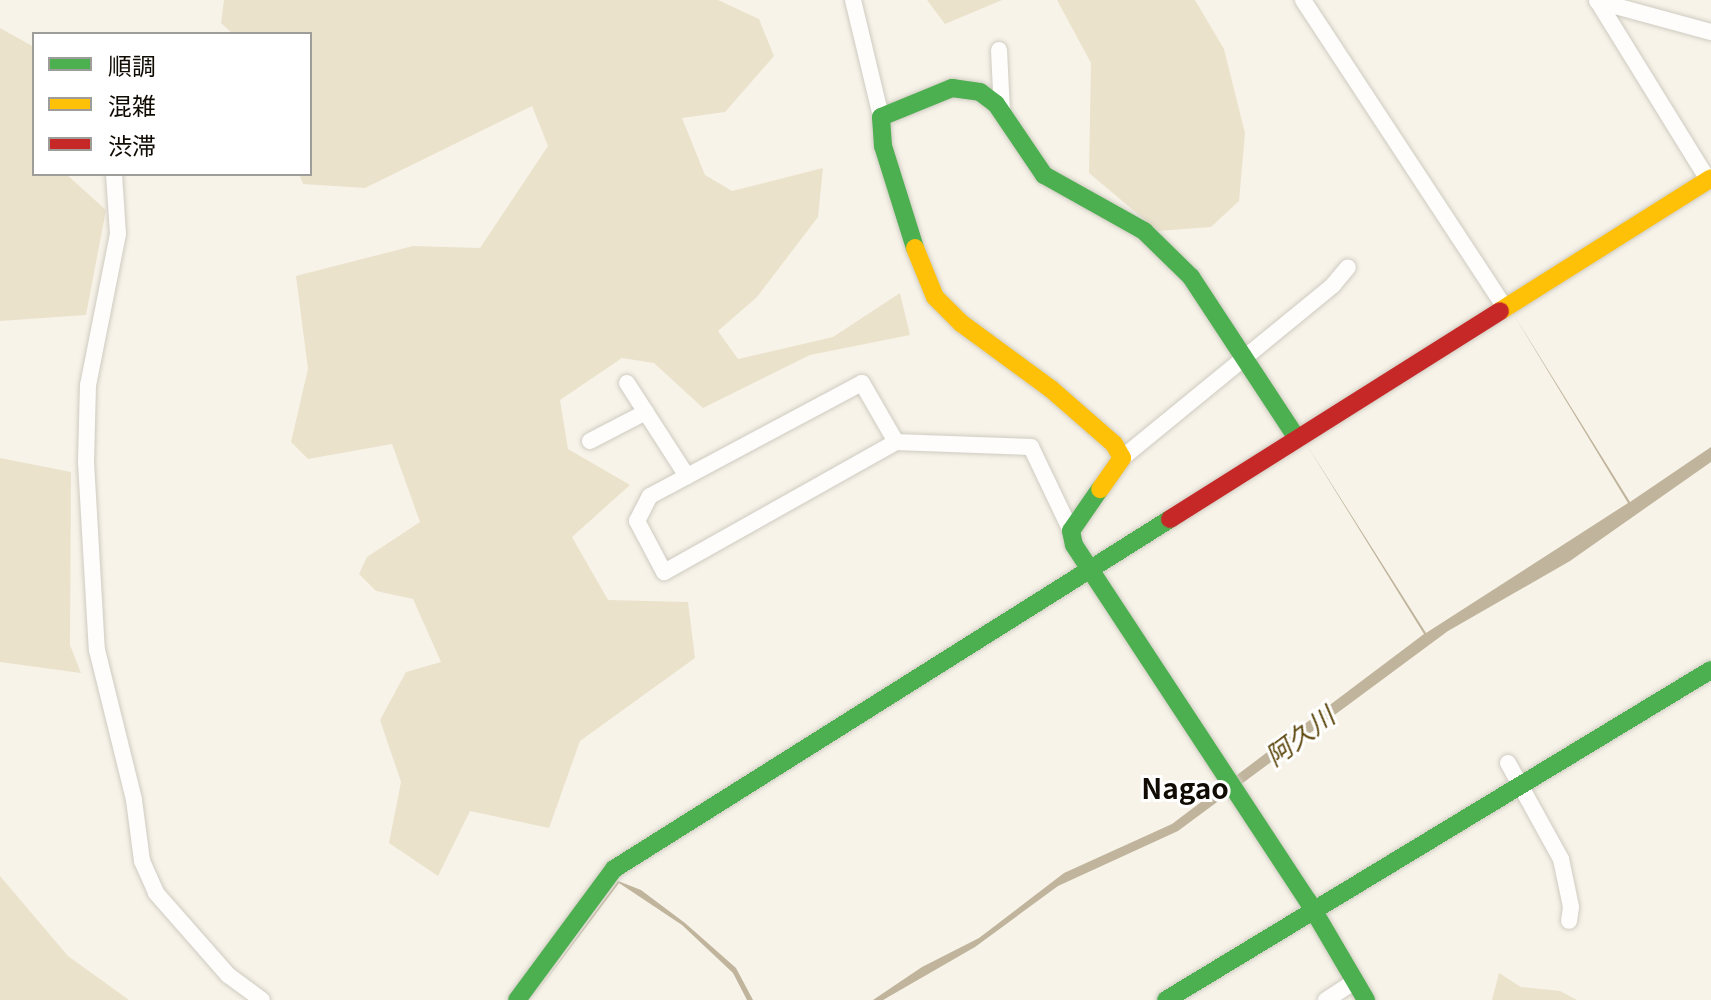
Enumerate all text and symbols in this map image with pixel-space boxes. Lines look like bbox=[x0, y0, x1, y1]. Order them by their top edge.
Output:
legend bbox=[32, 32, 312, 176]
text: 順調 bbox=[108, 47, 156, 82]
text: 混雑 bbox=[108, 87, 156, 122]
text: 渋滞 bbox=[108, 127, 156, 162]
water label: 阿久川 bbox=[1258, 699, 1340, 771]
district label: Nagao bbox=[1141, 770, 1229, 804]

